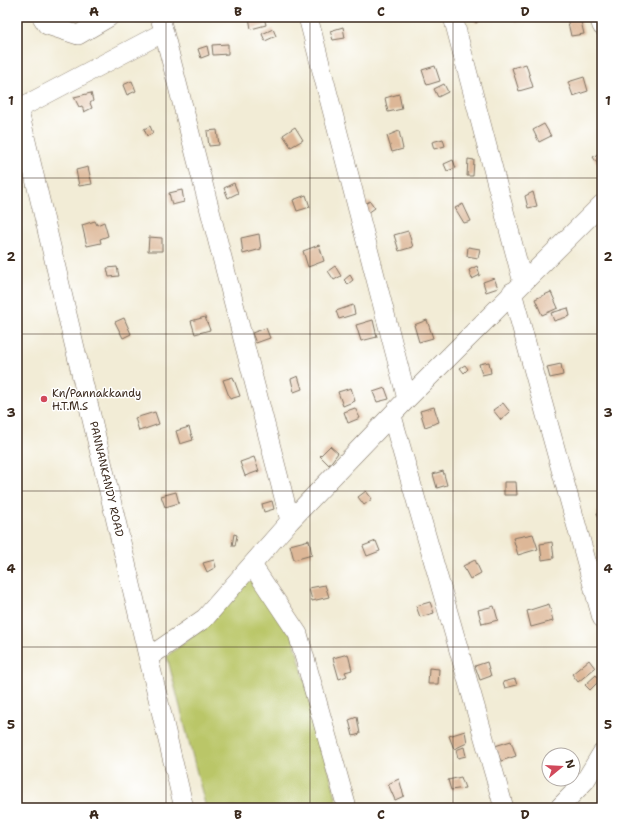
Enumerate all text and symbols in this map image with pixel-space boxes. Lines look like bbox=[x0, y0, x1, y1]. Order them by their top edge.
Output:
text: A bbox=[89, 3, 99, 20]
text: B bbox=[234, 3, 242, 20]
text: C bbox=[377, 3, 385, 20]
text: D bbox=[520, 3, 530, 20]
text: 1 bbox=[8, 92, 14, 109]
text: 1 bbox=[605, 92, 611, 109]
text: 2 bbox=[6, 248, 16, 265]
text: 2 bbox=[603, 248, 613, 265]
place label: Kn/Pannakkandy H.T.M.S bbox=[52, 386, 141, 414]
marker: Kn/Pannakkandy H.T.M.S bbox=[39, 394, 49, 404]
text: 3 bbox=[6, 404, 16, 421]
text: 3 bbox=[603, 404, 613, 421]
street label: PANNANKANDY ROAD bbox=[86, 420, 127, 538]
text: 4 bbox=[6, 560, 16, 577]
text: 4 bbox=[603, 560, 613, 577]
text: 5 bbox=[7, 716, 15, 733]
text: 5 bbox=[604, 716, 612, 733]
north arrow bbox=[541, 747, 581, 787]
text: N bbox=[562, 758, 579, 771]
text: A bbox=[89, 806, 99, 823]
text: B bbox=[234, 806, 242, 823]
text: C bbox=[377, 806, 385, 823]
text: D bbox=[520, 806, 530, 823]

